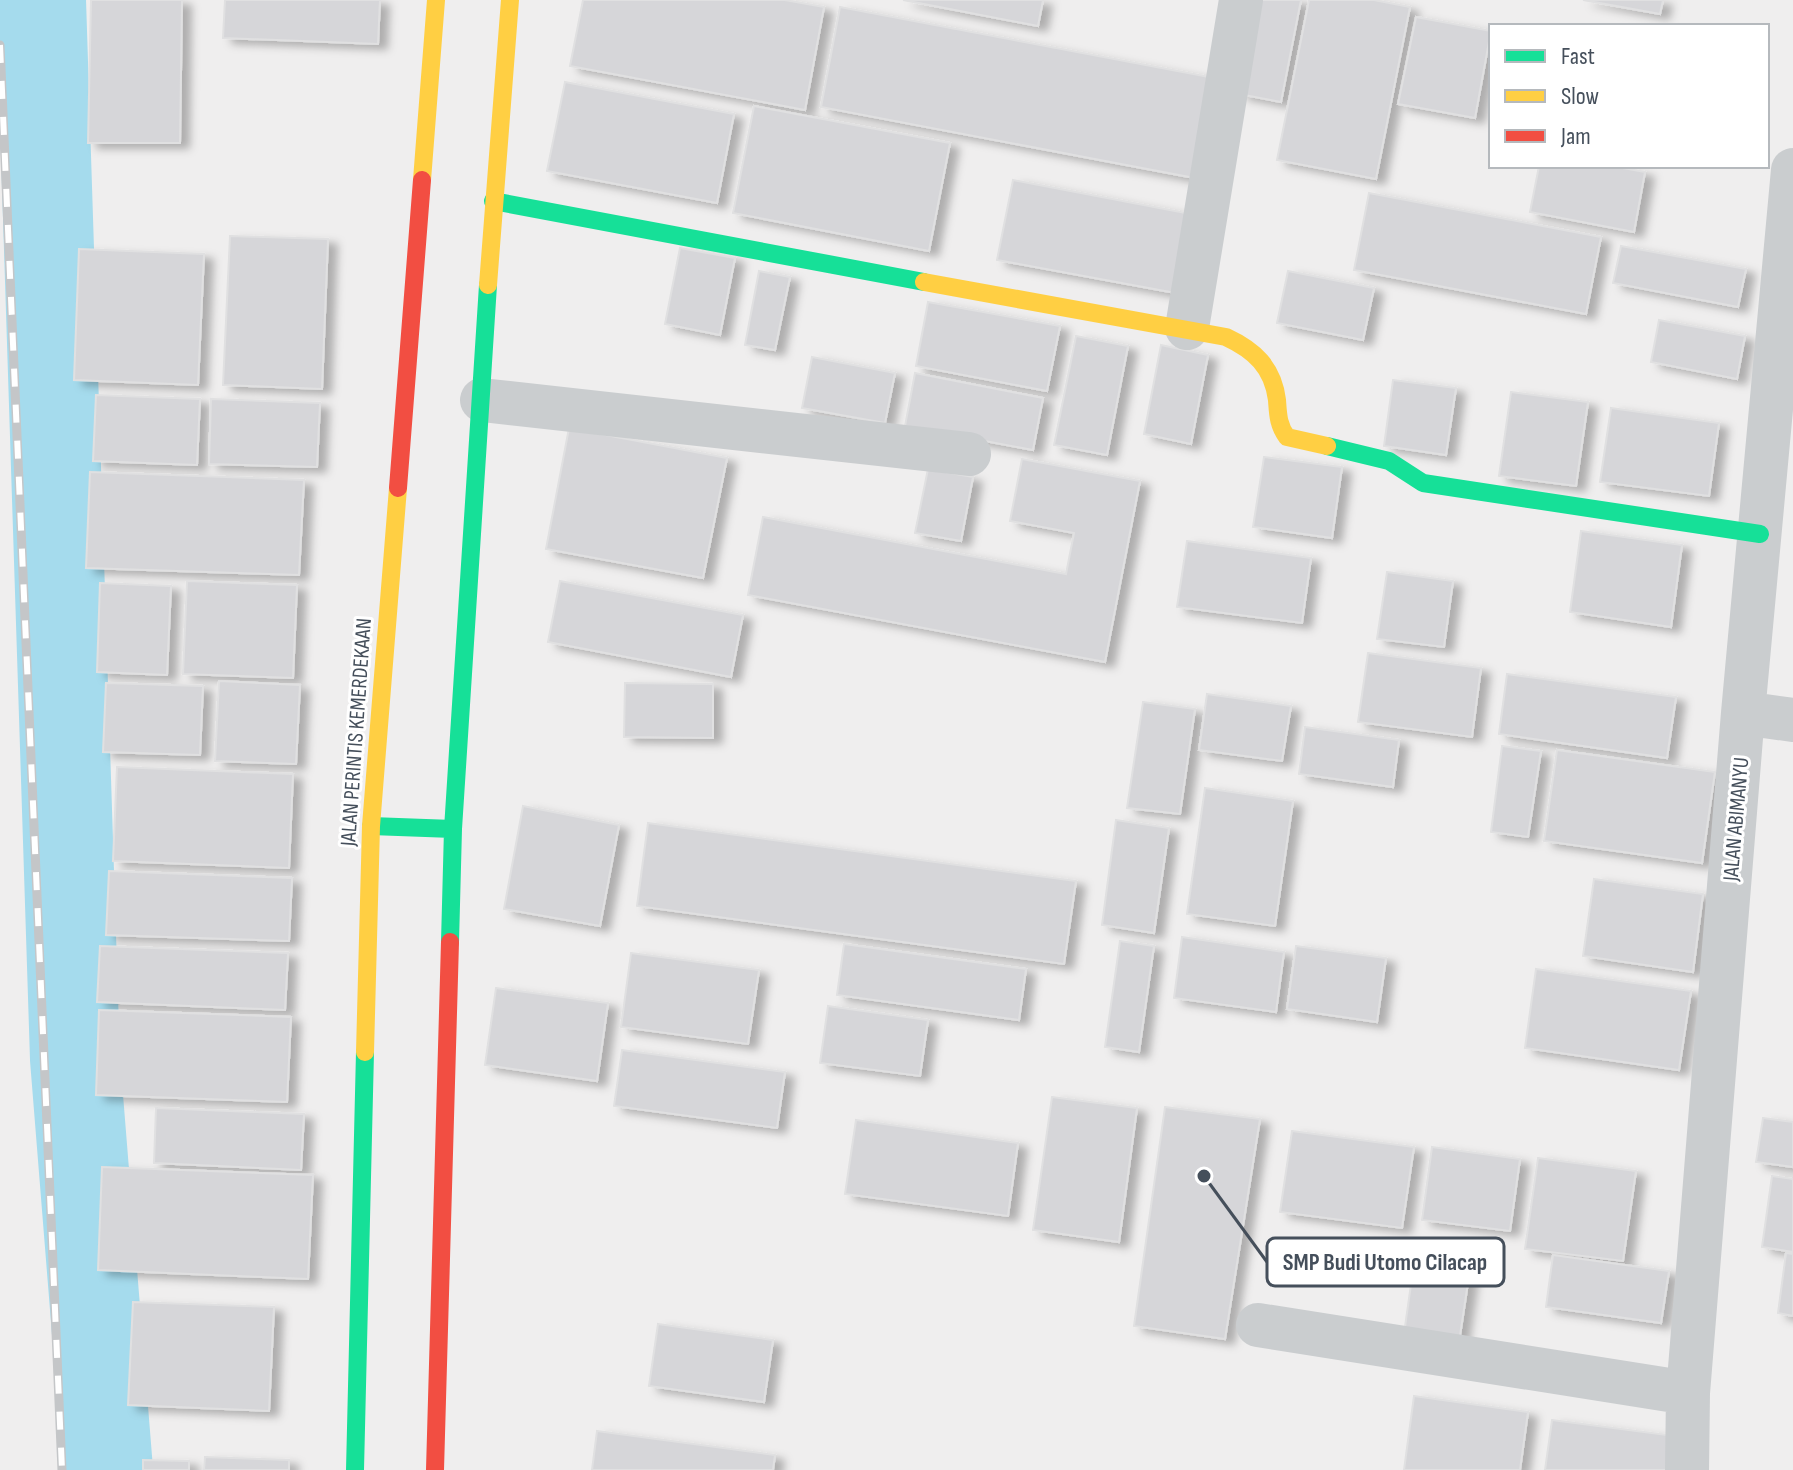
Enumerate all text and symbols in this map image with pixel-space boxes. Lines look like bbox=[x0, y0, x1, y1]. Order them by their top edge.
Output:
legend bbox=[1489, 24, 1769, 168]
text: Fast bbox=[1561, 42, 1595, 71]
text: Slow bbox=[1561, 82, 1599, 111]
text: Jam bbox=[1560, 122, 1591, 151]
street label: JALAN PERINTIS KEMERDEKAAN bbox=[335, 617, 378, 848]
street label: JALAN ABIMANYU bbox=[1718, 756, 1755, 883]
callout: SMP Budi Utomo Cilacap bbox=[1267, 1238, 1504, 1286]
text: SMP Budi Utomo Cilacap bbox=[1283, 1248, 1487, 1277]

